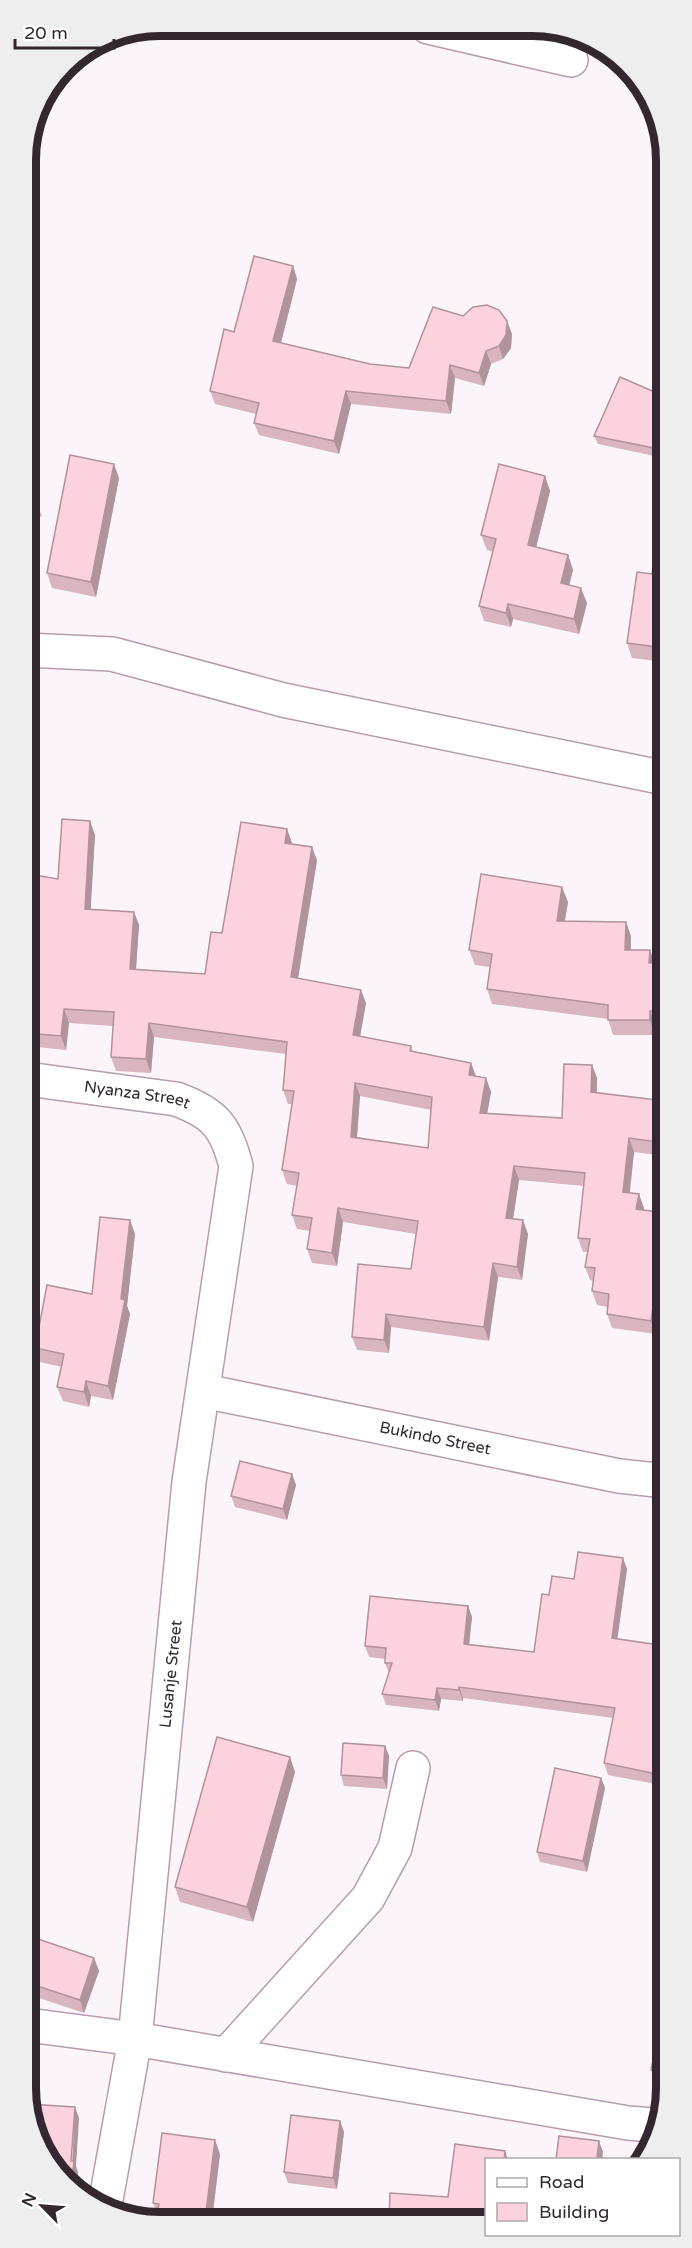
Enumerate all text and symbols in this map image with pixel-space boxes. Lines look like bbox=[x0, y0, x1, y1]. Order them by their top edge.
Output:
scale bar bbox=[15, 12, 114, 50]
text: 20 m bbox=[24, 22, 68, 44]
street label: Nyanza Street bbox=[83, 1077, 193, 1113]
street label: Bukindo Street bbox=[378, 1417, 493, 1459]
street label: Lusanje Street bbox=[155, 1619, 187, 1729]
legend bbox=[485, 2158, 680, 2236]
text: Road bbox=[539, 2171, 584, 2193]
north arrow bbox=[12, 2176, 72, 2236]
text: N bbox=[18, 2190, 41, 2210]
text: Building bbox=[539, 2201, 609, 2223]

